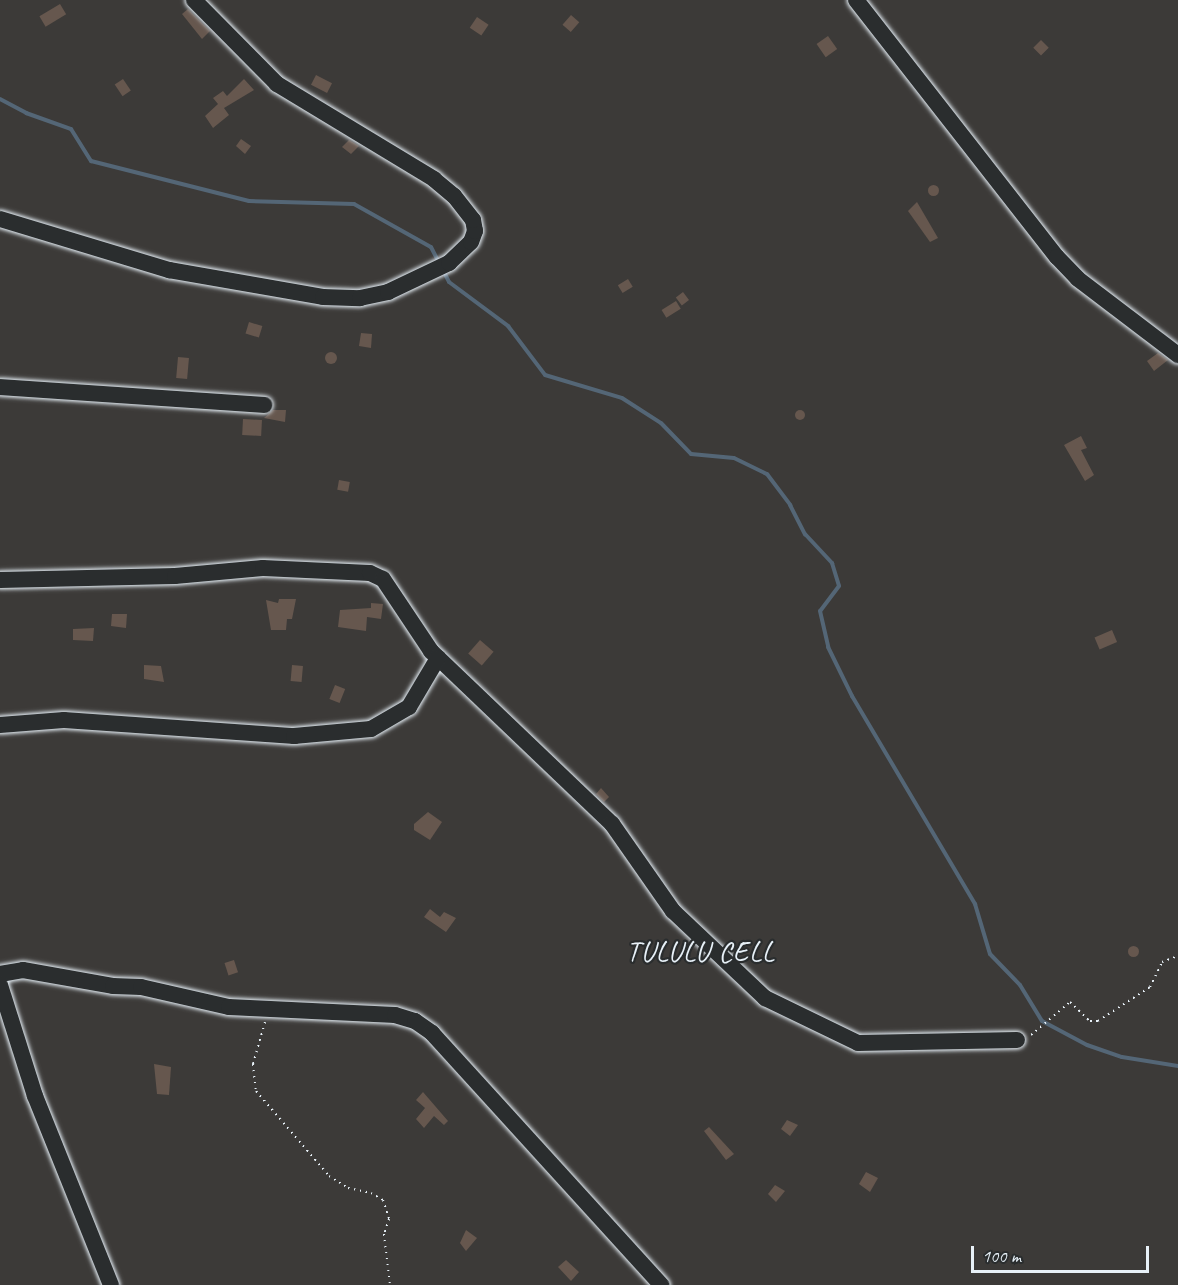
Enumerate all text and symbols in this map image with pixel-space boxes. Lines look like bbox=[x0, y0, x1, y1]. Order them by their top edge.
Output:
district label: TULULU CELL bbox=[627, 935, 775, 969]
scale bar bbox=[974, 1234, 1152, 1272]
text: 100 m bbox=[982, 1245, 1021, 1267]

